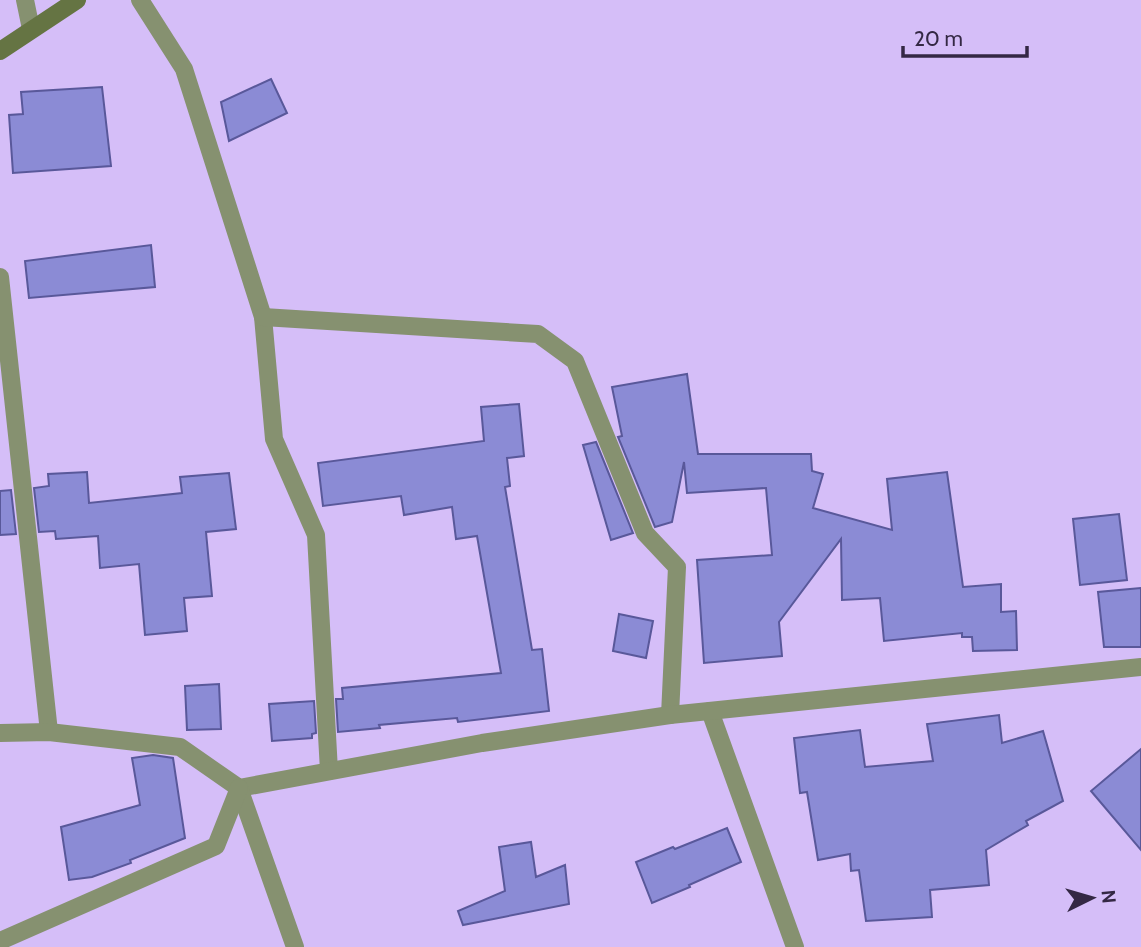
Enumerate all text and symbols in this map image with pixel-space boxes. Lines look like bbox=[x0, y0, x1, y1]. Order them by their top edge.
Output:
scale bar bbox=[903, 14, 1027, 58]
text: 20 m bbox=[914, 26, 963, 51]
north arrow bbox=[1057, 863, 1127, 933]
text: N bbox=[1096, 889, 1120, 904]

